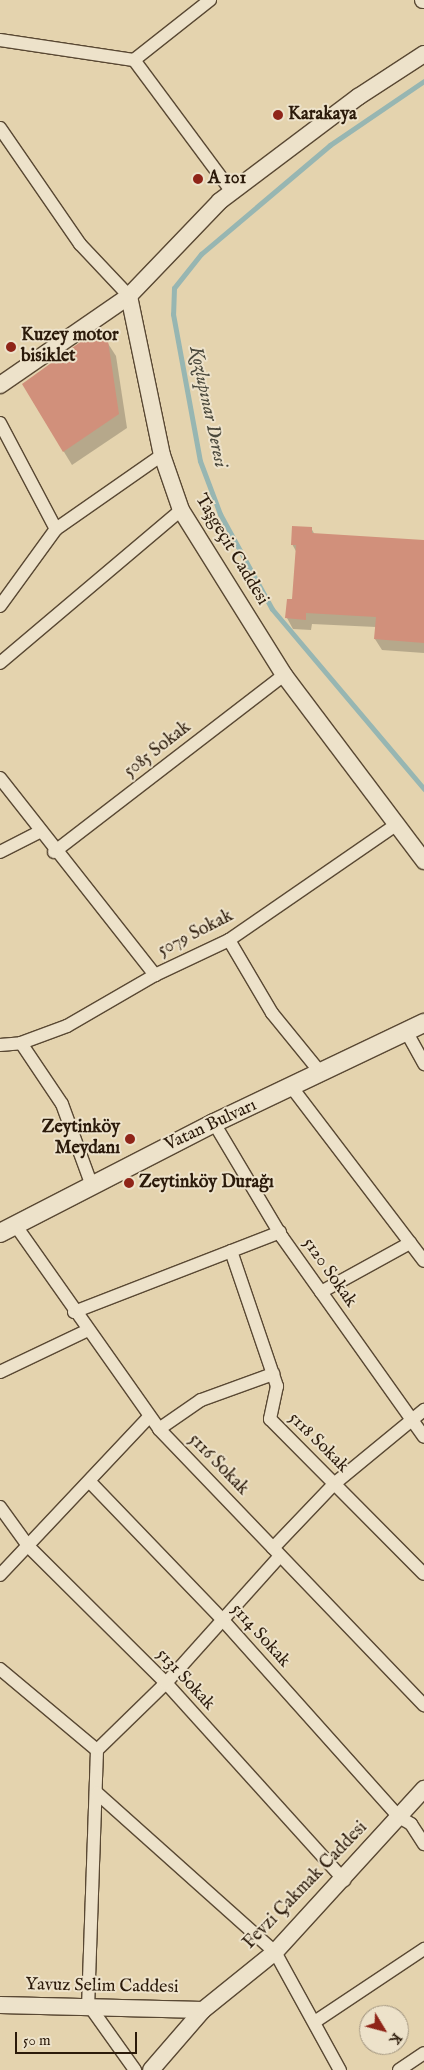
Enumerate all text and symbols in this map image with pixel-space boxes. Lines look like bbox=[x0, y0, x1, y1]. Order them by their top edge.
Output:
place label: Karakaya bbox=[288, 104, 357, 126]
marker: Karakaya bbox=[272, 109, 284, 121]
place label: A 101 bbox=[208, 168, 246, 190]
marker: A 101 bbox=[192, 173, 204, 185]
place label: Kuzey motor bisiklet bbox=[21, 326, 119, 368]
marker: Kuzey motor bisiklet bbox=[5, 341, 17, 353]
water label: Kozlupınar Deresi bbox=[183, 344, 231, 470]
street label: Taşgeçit Caddesi bbox=[189, 491, 273, 609]
street label: 5085 Sokak bbox=[120, 717, 196, 783]
street label: 5079 Sokak bbox=[155, 906, 237, 962]
street label: Vatan Bulvarı bbox=[162, 1095, 260, 1157]
place label: Zeytinköy Meydanı bbox=[42, 1118, 120, 1160]
marker: Zeytinköy Meydanı bbox=[124, 1133, 136, 1145]
place label: Zeytinköy Durağı bbox=[139, 1172, 274, 1194]
marker: Zeytinköy Durağı bbox=[123, 1177, 135, 1189]
street label: 5120 Sokak bbox=[297, 1234, 361, 1312]
street label: 5118 Sokak bbox=[283, 1408, 353, 1478]
street label: 5116 Sokak bbox=[183, 1430, 253, 1500]
street label: 5114 Sokak bbox=[226, 1600, 294, 1672]
street label: 5131 Sokak bbox=[151, 1645, 219, 1715]
street label: Fevzi Çakmak Caddesi bbox=[239, 1818, 373, 1954]
street label: Yavuz Selim Caddesi bbox=[25, 1975, 179, 1999]
north arrow bbox=[359, 2005, 409, 2055]
scale bar bbox=[18, 2022, 140, 2054]
text: K bbox=[385, 2029, 405, 2048]
text: 50 m bbox=[23, 2031, 51, 2050]

